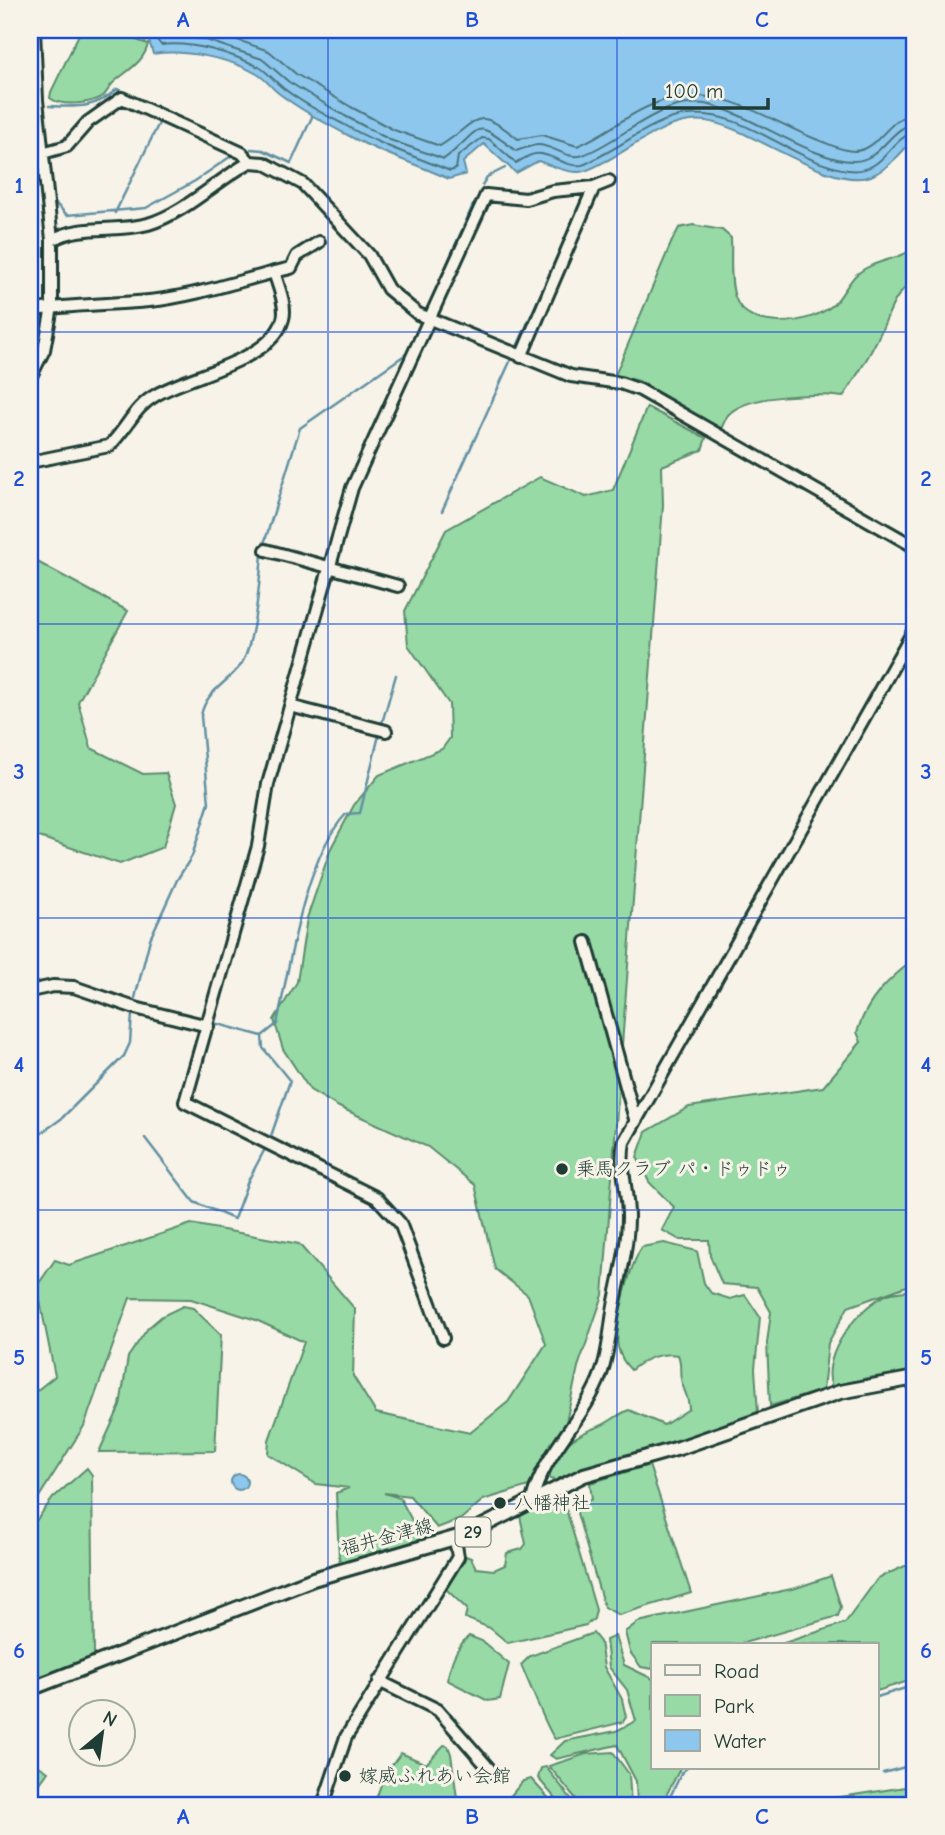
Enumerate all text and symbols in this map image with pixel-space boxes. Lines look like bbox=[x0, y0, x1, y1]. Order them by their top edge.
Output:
text: A bbox=[177, 6, 190, 33]
text: B bbox=[465, 6, 479, 33]
text: C bbox=[755, 6, 769, 33]
scale bar bbox=[654, 66, 768, 110]
text: 100 m bbox=[665, 79, 723, 103]
text: 1 bbox=[14, 172, 24, 199]
text: 1 bbox=[921, 172, 931, 199]
text: 2 bbox=[13, 465, 25, 492]
text: 2 bbox=[920, 465, 932, 492]
text: 3 bbox=[13, 758, 25, 785]
text: 3 bbox=[920, 758, 932, 785]
text: 4 bbox=[14, 1051, 25, 1078]
text: 4 bbox=[921, 1051, 932, 1078]
place label: 乗馬クラブ パ・ドゥドゥ bbox=[576, 1158, 791, 1180]
marker: 乗馬クラブ パ・ドゥドゥ bbox=[554, 1161, 570, 1177]
text: 5 bbox=[13, 1344, 25, 1371]
text: 5 bbox=[920, 1344, 932, 1371]
place label: 八幡神社 bbox=[514, 1492, 590, 1514]
marker: 八幡神社 bbox=[492, 1495, 508, 1511]
street label: 福井金津線 bbox=[338, 1514, 436, 1560]
road number: 29 bbox=[456, 1518, 490, 1546]
text: 6 bbox=[13, 1637, 25, 1664]
text: 6 bbox=[920, 1637, 932, 1664]
legend bbox=[651, 1643, 878, 1769]
text: Road bbox=[714, 1659, 759, 1683]
text: Park bbox=[714, 1694, 754, 1718]
north arrow bbox=[66, 1699, 136, 1769]
text: N bbox=[99, 1706, 121, 1732]
text: Water bbox=[714, 1729, 767, 1753]
place label: 嫁威ふれあい会館 bbox=[359, 1765, 511, 1787]
marker: 嫁威ふれあい会館 bbox=[337, 1768, 353, 1784]
text: A bbox=[177, 1803, 190, 1830]
text: B bbox=[465, 1803, 479, 1830]
text: C bbox=[755, 1803, 769, 1830]

